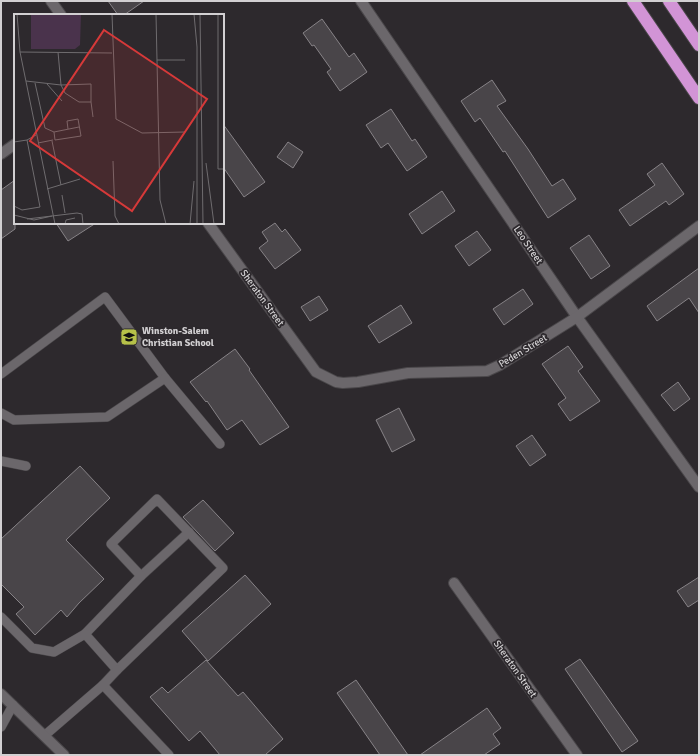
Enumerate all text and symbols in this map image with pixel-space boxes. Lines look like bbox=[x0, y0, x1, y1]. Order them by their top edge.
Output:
inset map bbox=[14, 14, 224, 224]
street label: Leo Street bbox=[511, 224, 545, 267]
street label: Sheraton Street bbox=[237, 267, 287, 329]
place label: Winston-Salem Christian School bbox=[142, 325, 214, 349]
school or university icon: Winston-Salem Christian School bbox=[119, 327, 139, 347]
street label: Peden Street bbox=[497, 332, 550, 370]
street label: Sheraton Street bbox=[491, 638, 539, 700]

